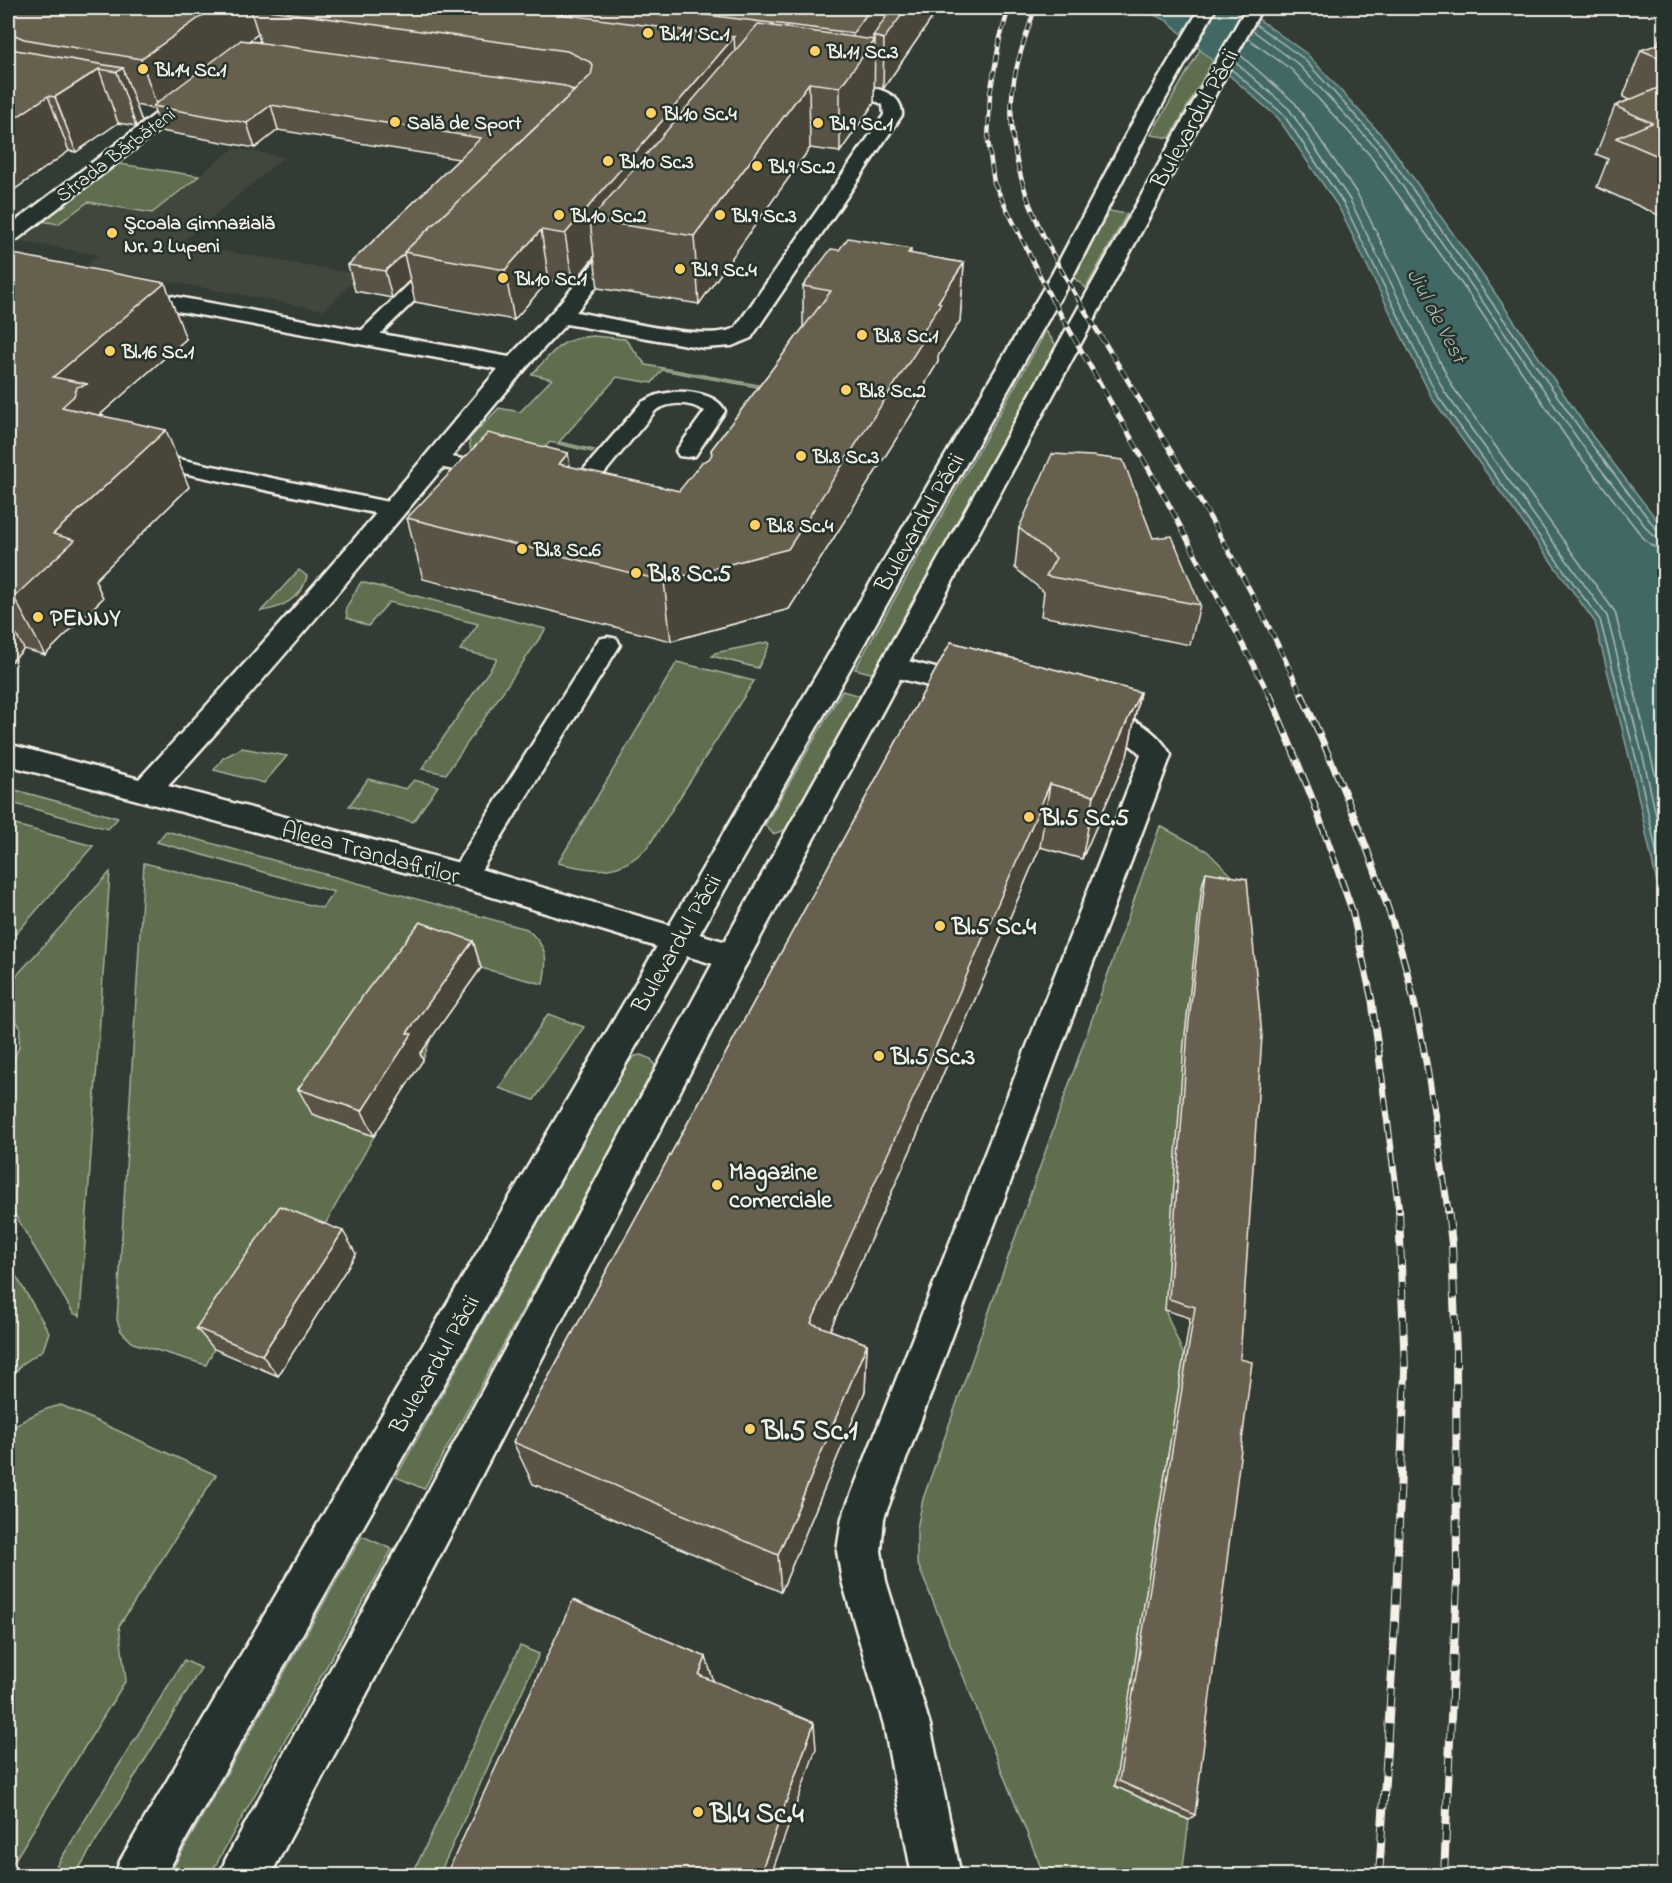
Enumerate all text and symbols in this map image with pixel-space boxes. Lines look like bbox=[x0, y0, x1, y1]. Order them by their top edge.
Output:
place label: Bl.11 Sc.1 bbox=[659, 21, 730, 50]
marker: Bl.11 Sc.1 bbox=[641, 26, 655, 40]
place label: Bl.11 Sc.3 bbox=[826, 39, 898, 68]
street label: Bulevardul Păcii bbox=[1143, 43, 1249, 196]
marker: Bl.11 Sc.3 bbox=[808, 44, 822, 58]
place label: Bl.14 Sc.1 bbox=[154, 57, 227, 86]
marker: Bl.14 Sc.1 bbox=[136, 62, 150, 76]
street label: Strada Bărbăteni bbox=[51, 101, 182, 211]
place label: Bl.10 Sc.4 bbox=[662, 101, 738, 130]
marker: Bl.10 Sc.4 bbox=[644, 106, 658, 120]
place label: Sală de Sport bbox=[407, 110, 522, 139]
place label: Bl.9 Sc.1 bbox=[829, 111, 894, 140]
marker: Sală de Sport bbox=[388, 115, 402, 129]
marker: Bl.9 Sc.1 bbox=[811, 116, 825, 130]
place label: Bl.10 Sc.3 bbox=[619, 149, 694, 178]
marker: Bl.10 Sc.3 bbox=[601, 154, 615, 168]
place label: Bl.9 Sc.2 bbox=[768, 154, 836, 183]
marker: Bl.9 Sc.2 bbox=[750, 159, 764, 173]
place label: Bl.10 Sc.2 bbox=[570, 203, 647, 232]
place label: Bl.9 Sc.3 bbox=[731, 203, 797, 232]
marker: Bl.10 Sc.2 bbox=[552, 208, 566, 222]
marker: Bl.9 Sc.3 bbox=[713, 208, 727, 222]
place label: Şcoala Gimnazială Nr. 2 Lupeni bbox=[124, 210, 276, 262]
marker: Şcoala Gimnazială Nr. 2 Lupeni bbox=[105, 226, 119, 240]
place label: Bl.9 Sc.4 bbox=[691, 257, 758, 286]
marker: Bl.9 Sc.4 bbox=[673, 262, 687, 276]
water label: Jiul de Vest bbox=[1397, 263, 1475, 372]
place label: Bl.10 Sc.1 bbox=[514, 266, 588, 295]
marker: Bl.10 Sc.1 bbox=[496, 271, 510, 285]
place label: Bl.8 Sc.1 bbox=[873, 323, 939, 352]
marker: Bl.8 Sc.1 bbox=[855, 328, 869, 342]
place label: Bl.16 Sc.1 bbox=[121, 339, 195, 368]
marker: Bl.16 Sc.1 bbox=[103, 344, 117, 358]
place label: Bl.8 Sc.2 bbox=[857, 378, 926, 407]
marker: Bl.8 Sc.2 bbox=[839, 383, 853, 397]
place label: Bl.8 Sc.3 bbox=[812, 444, 879, 473]
street label: Bulevardul Păcii bbox=[867, 447, 975, 600]
marker: Bl.8 Sc.3 bbox=[794, 449, 808, 463]
place label: Bl.8 Sc.4 bbox=[766, 513, 834, 542]
marker: Bl.8 Sc.4 bbox=[748, 518, 762, 532]
place label: Bl.8 Sc.6 bbox=[533, 537, 601, 566]
marker: Bl.8 Sc.6 bbox=[515, 542, 529, 556]
place label: Bl.8 Sc.5 bbox=[647, 558, 732, 593]
marker: Bl.8 Sc.5 bbox=[629, 566, 643, 580]
place label: PENNY bbox=[50, 602, 121, 637]
marker: PENNY bbox=[31, 610, 45, 624]
place label: Bl.5 Sc.5 bbox=[1040, 802, 1129, 837]
marker: Bl.5 Sc.5 bbox=[1022, 810, 1036, 824]
street label: Aleea Trandafirilor bbox=[277, 814, 464, 895]
street label: Bulevardul Păcii bbox=[624, 868, 732, 1021]
place label: Bl.5 Sc.4 bbox=[951, 911, 1036, 946]
marker: Bl.5 Sc.4 bbox=[933, 919, 947, 933]
place label: Bl.5 Sc.3 bbox=[890, 1041, 975, 1076]
marker: Bl.5 Sc.3 bbox=[872, 1049, 886, 1063]
place label: Magazine comerciale bbox=[729, 1156, 833, 1219]
marker: Magazine comerciale bbox=[710, 1178, 724, 1192]
street label: Bulevardul Păcii bbox=[382, 1289, 490, 1442]
place label: Bl.5 Sc.1 bbox=[760, 1412, 858, 1453]
marker: Bl.5 Sc.1 bbox=[743, 1422, 757, 1436]
place label: Bl.4 Sc.4 bbox=[708, 1795, 804, 1836]
marker: Bl.4 Sc.4 bbox=[691, 1805, 705, 1819]

